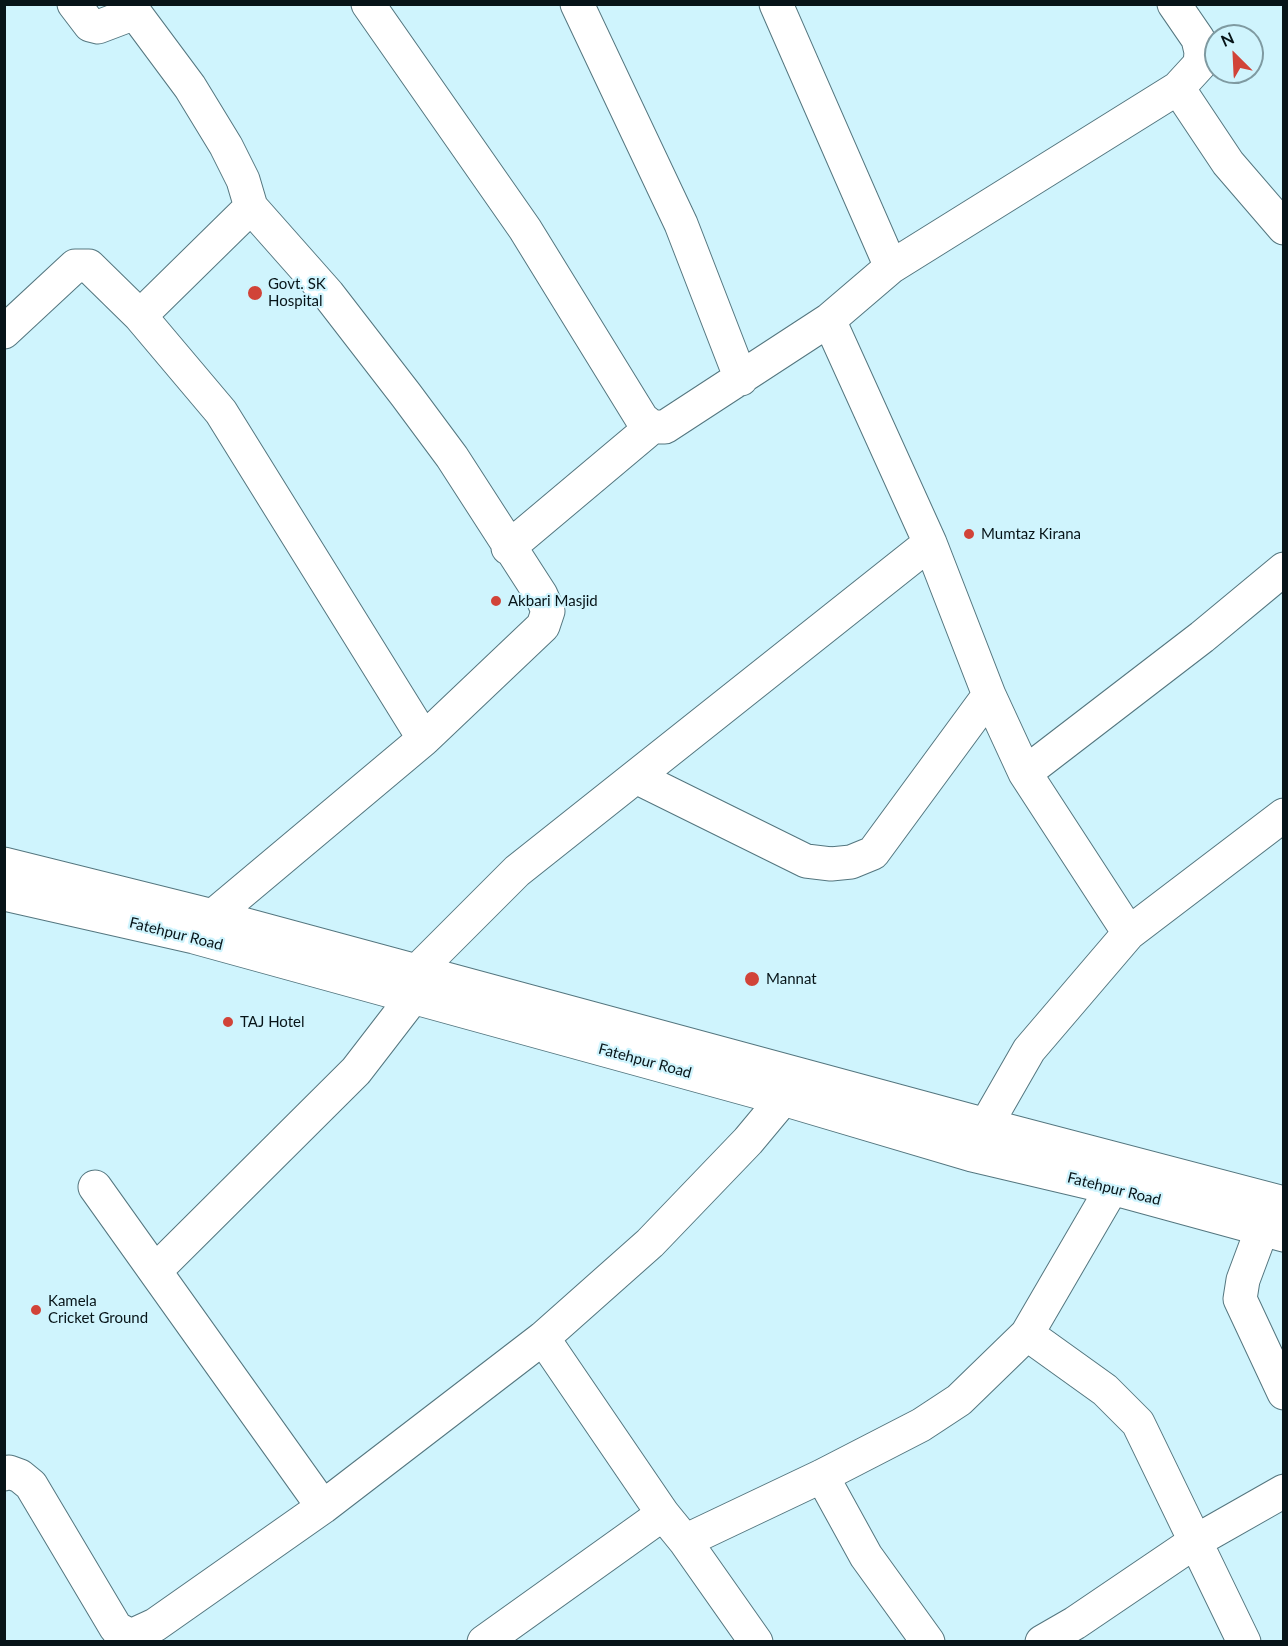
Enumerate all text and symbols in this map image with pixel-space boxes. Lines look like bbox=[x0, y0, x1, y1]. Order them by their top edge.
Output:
north arrow bbox=[1204, 24, 1264, 84]
text: N bbox=[1218, 28, 1237, 50]
place label: Govt. SK Hospital bbox=[268, 275, 326, 310]
marker: Govt. SK Hospital bbox=[246, 284, 264, 302]
place label: Mumtaz Kirana bbox=[981, 525, 1081, 543]
marker: Mumtaz Kirana bbox=[962, 527, 976, 541]
place label: Akbari Masjid bbox=[508, 592, 598, 610]
marker: Akbari Masjid bbox=[489, 594, 503, 608]
street label: Fatehpur Road bbox=[127, 914, 225, 954]
marker: Mannat bbox=[743, 970, 761, 988]
place label: Mannat bbox=[766, 970, 817, 988]
place label: TAJ Hotel bbox=[240, 1013, 305, 1031]
marker: TAJ Hotel bbox=[221, 1015, 235, 1029]
street label: Fatehpur Road bbox=[596, 1040, 694, 1082]
street label: Fatehpur Road bbox=[1065, 1169, 1163, 1209]
place label: Kamela Cricket Ground bbox=[48, 1292, 148, 1327]
marker: Kamela Cricket Ground bbox=[29, 1303, 43, 1317]

